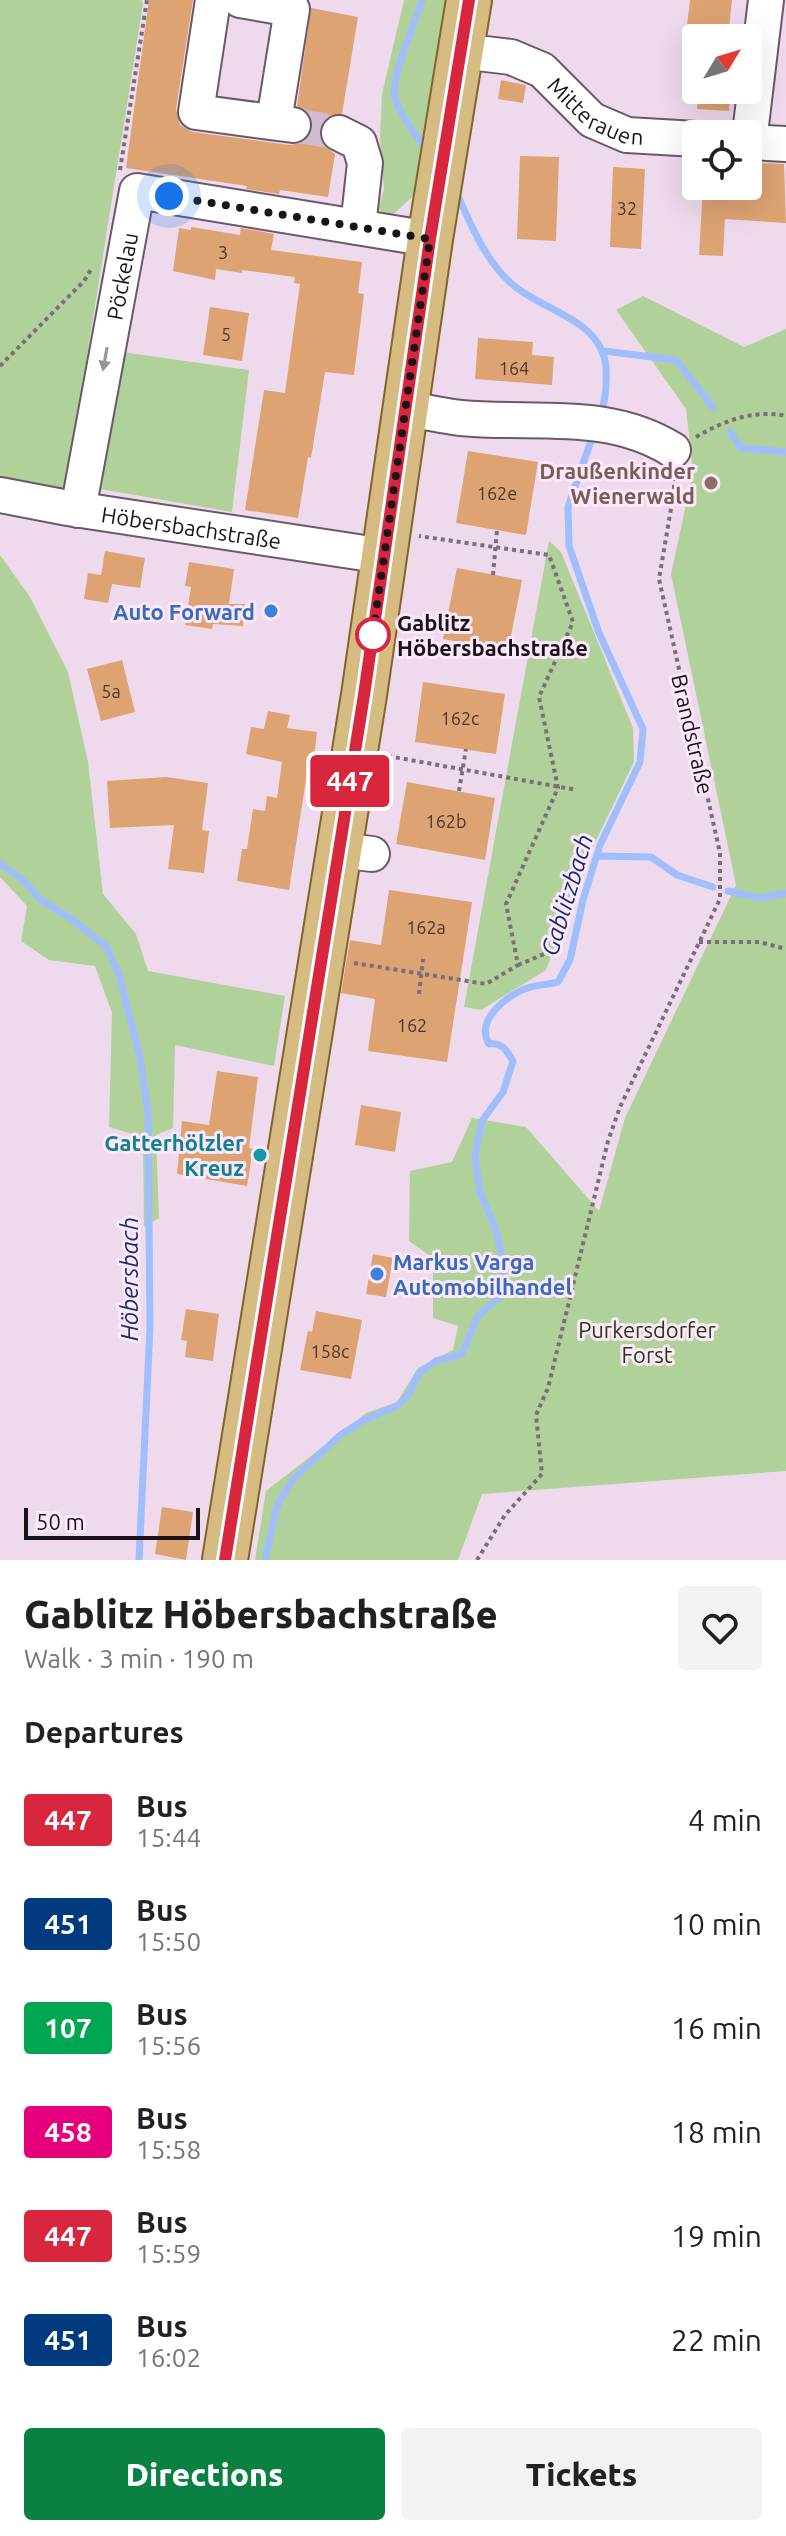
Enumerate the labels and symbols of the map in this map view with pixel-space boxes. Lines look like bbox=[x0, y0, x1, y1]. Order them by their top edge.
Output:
north arrow bbox=[682, 24, 762, 104]
street label: Mitterauen bbox=[543, 71, 644, 148]
your location bbox=[149, 176, 189, 216]
house number: 32 bbox=[617, 198, 637, 218]
street label: Pöckelau bbox=[101, 230, 142, 322]
house number: 3 bbox=[218, 242, 228, 262]
house number: 5 bbox=[221, 324, 231, 344]
one-way arrow bbox=[99, 347, 111, 372]
house number: 164 bbox=[499, 358, 529, 378]
place label: Draußenkinder Wienerwald bbox=[539, 458, 695, 508]
marker: Draußenkinder Wienerwald bbox=[702, 474, 720, 492]
house number: 162e bbox=[477, 483, 517, 503]
street label: Höbersbachstraße bbox=[100, 501, 283, 553]
place label: Auto Forward bbox=[113, 599, 255, 624]
marker: Auto Forward bbox=[262, 602, 280, 620]
place label: Gablitz Höbersbachstraße bbox=[397, 610, 588, 660]
marker: Gablitz Höbersbachstraße bbox=[356, 618, 390, 652]
street label: Brandstraße bbox=[667, 672, 719, 796]
house number: 5a bbox=[101, 681, 121, 701]
house number: 162c bbox=[441, 708, 479, 728]
line badge: 447 bbox=[304, 755, 396, 807]
house number: 162b bbox=[426, 811, 467, 831]
water label: Gablitzbach bbox=[536, 831, 598, 959]
house number: 162a bbox=[406, 917, 446, 937]
house number: 162 bbox=[397, 1015, 427, 1035]
place label: Gatterhölzler Kreuz bbox=[104, 1130, 244, 1180]
marker: Gatterhölzler Kreuz bbox=[251, 1146, 269, 1164]
water label: Höbersbach bbox=[116, 1217, 143, 1341]
place label: Markus Varga Automobilhandel bbox=[393, 1249, 572, 1299]
marker: Markus Varga Automobilhandel bbox=[368, 1265, 386, 1283]
park label: Purkersdorfer Forst bbox=[578, 1317, 717, 1367]
house number: 158c bbox=[311, 1341, 349, 1361]
scale bar bbox=[24, 1504, 200, 1540]

